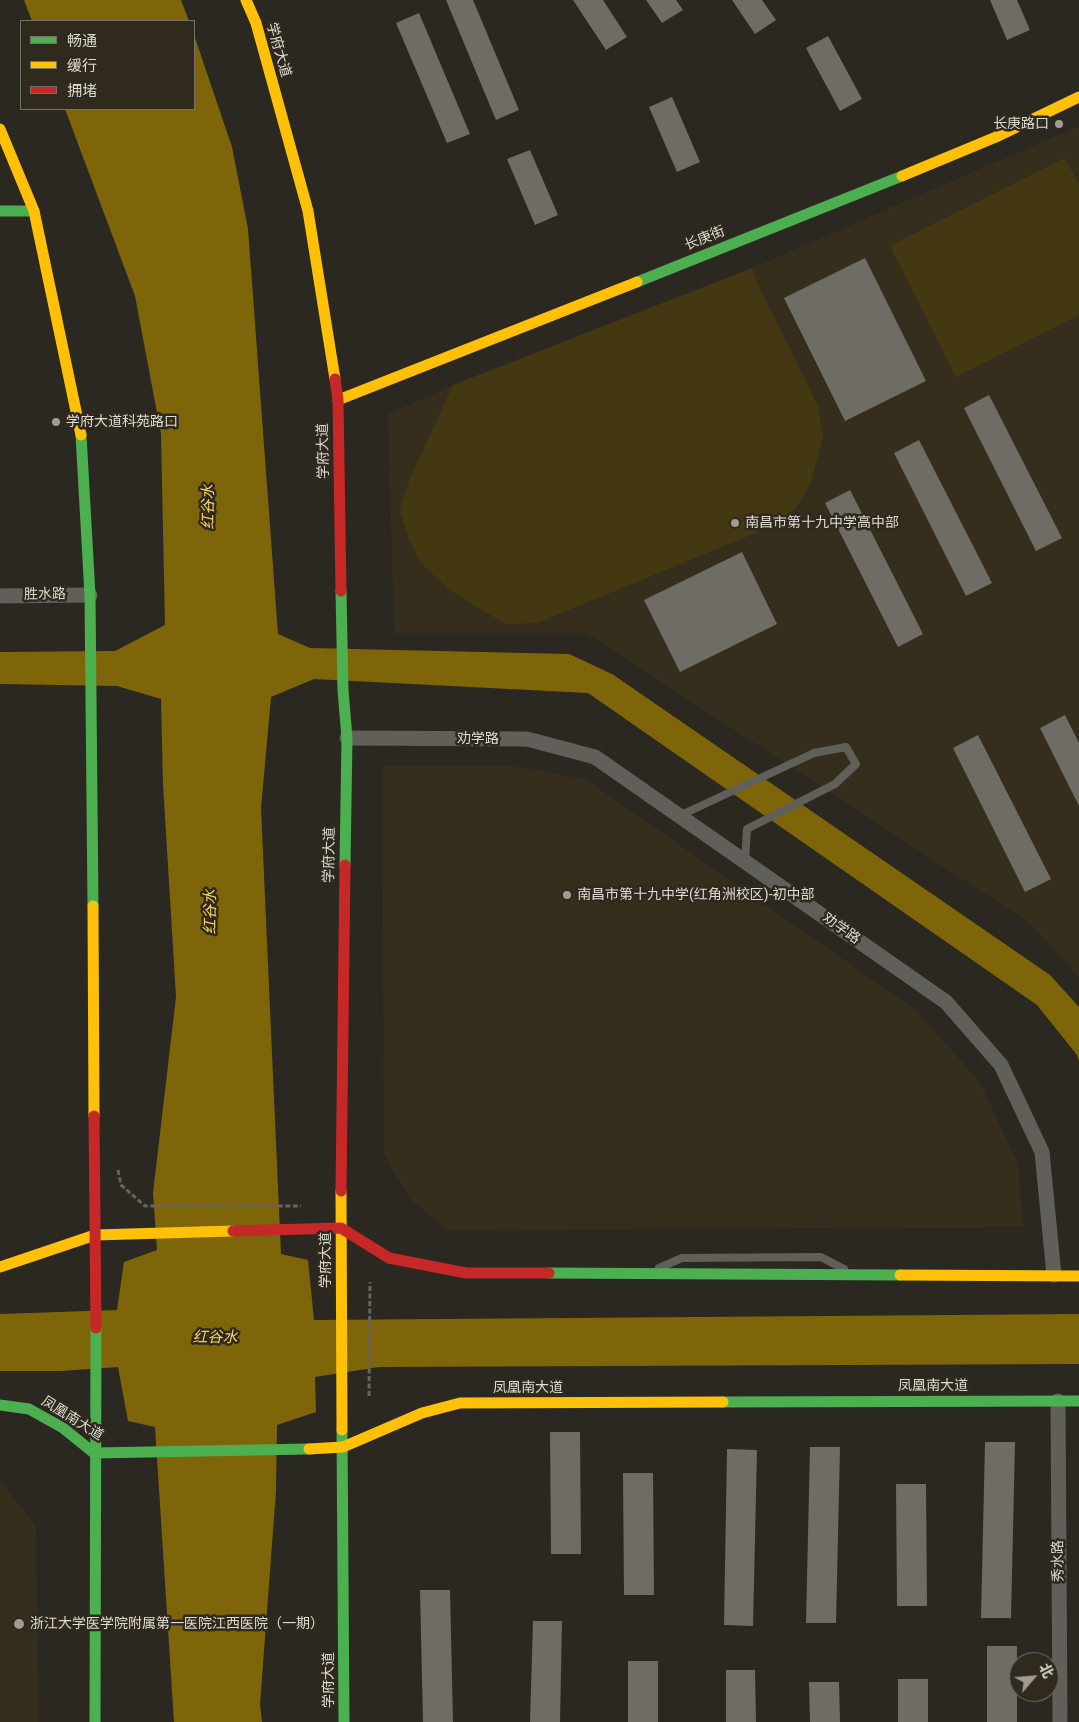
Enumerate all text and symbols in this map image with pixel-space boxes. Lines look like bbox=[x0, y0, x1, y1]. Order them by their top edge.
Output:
legend bbox=[20, 20, 195, 110]
street label: 学府大道 bbox=[262, 21, 294, 79]
text: 畅通 bbox=[67, 32, 97, 50]
text: 缓行 bbox=[67, 57, 97, 75]
text: 拥堵 bbox=[67, 82, 97, 100]
place label: 长庚路口 bbox=[993, 116, 1049, 132]
marker: 长庚路口 bbox=[1053, 118, 1065, 130]
street label: 长庚街 bbox=[682, 223, 728, 255]
place label: 学府大道科苑路口 bbox=[66, 414, 178, 430]
marker: 学府大道科苑路口 bbox=[50, 416, 62, 428]
street label: 学府大道 bbox=[315, 423, 333, 479]
water label: 红谷水 bbox=[200, 485, 218, 529]
place label: 南昌市第十九中学高中部 bbox=[745, 515, 899, 531]
marker: 南昌市第十九中学高中部 bbox=[729, 517, 741, 529]
street label: 胜水路 bbox=[24, 586, 66, 604]
street label: 劝学路 bbox=[457, 731, 499, 747]
street label: 学府大道 bbox=[321, 827, 339, 883]
place label: 南昌市第十九中学(红角洲校区)-初中部 bbox=[577, 887, 815, 903]
marker: 南昌市第十九中学(红角洲校区)-初中部 bbox=[561, 889, 573, 901]
water label: 红谷水 bbox=[202, 890, 220, 934]
street label: 劝学路 bbox=[819, 910, 863, 948]
street label: 学府大道 bbox=[318, 1232, 334, 1288]
water label: 红谷水 bbox=[193, 1329, 237, 1347]
street label: 凤凰南大道 bbox=[898, 1378, 968, 1394]
street label: 凤凰南大道 bbox=[493, 1380, 563, 1396]
street label: 凤凰南大道 bbox=[38, 1393, 106, 1445]
street label: 秀水路 bbox=[1050, 1540, 1068, 1582]
place label: 浙江大学医学院附属第一医院江西医院（一期） bbox=[30, 1616, 324, 1632]
marker: 浙江大学医学院附属第一医院江西医院（一期） bbox=[12, 1617, 26, 1631]
street label: 学府大道 bbox=[321, 1652, 337, 1708]
north arrow bbox=[1009, 1652, 1059, 1702]
text: 北 bbox=[1036, 1661, 1057, 1681]

